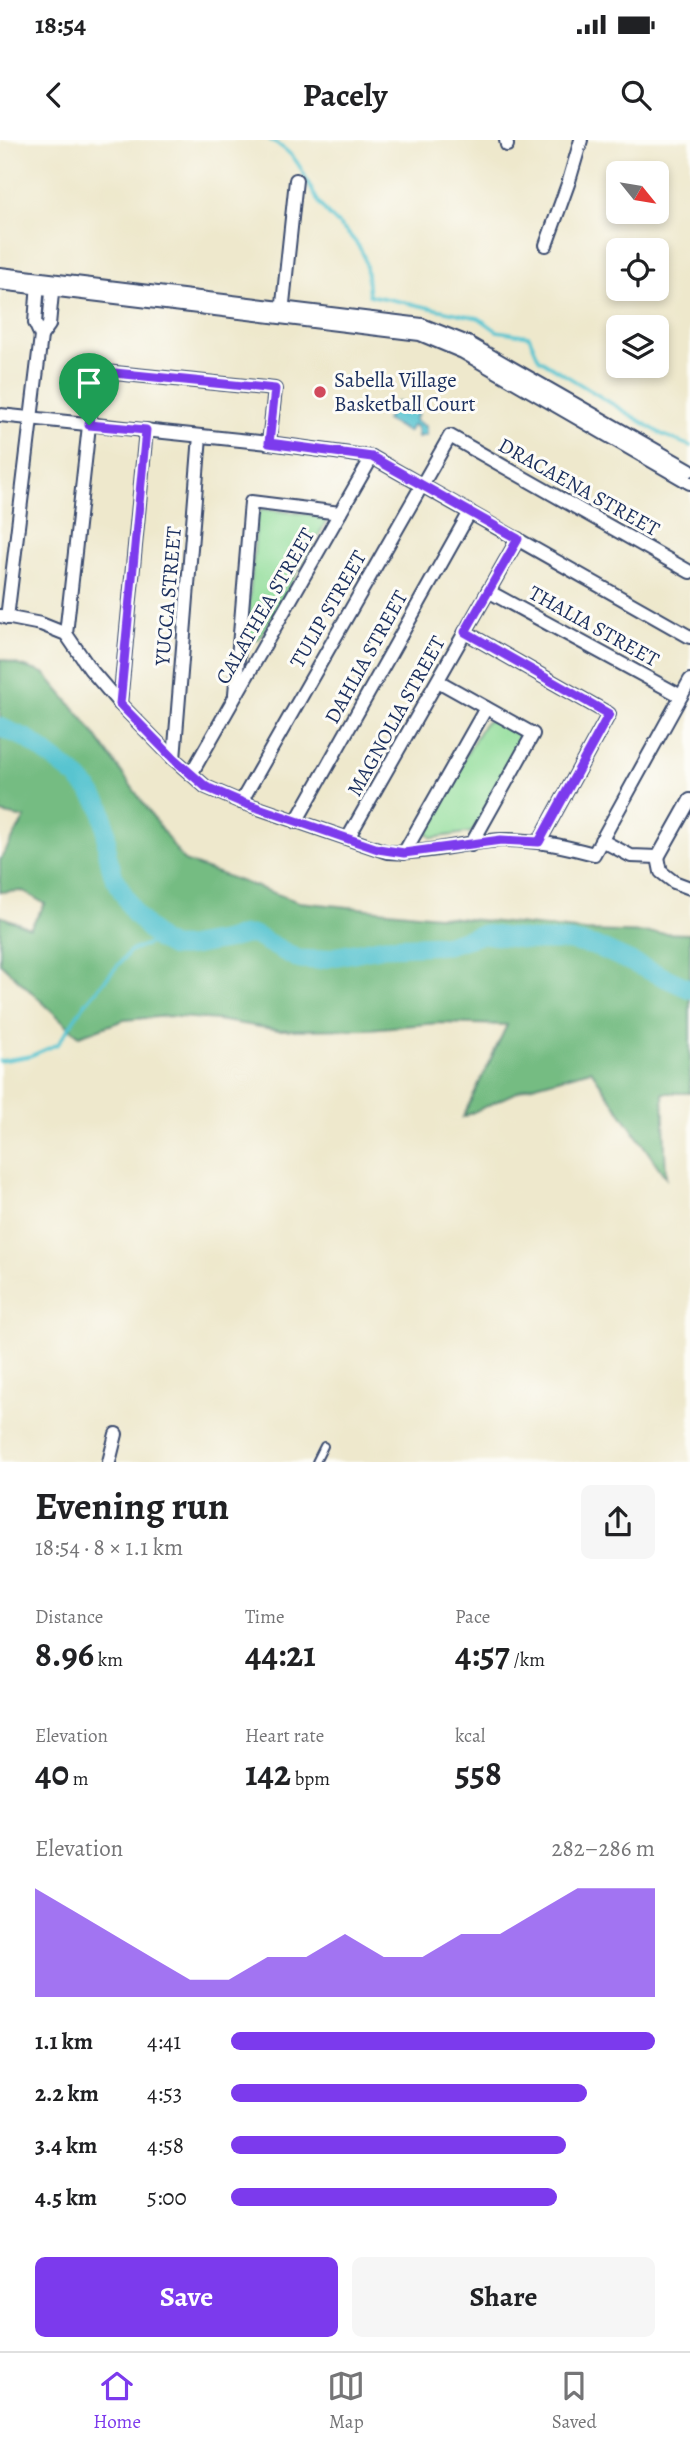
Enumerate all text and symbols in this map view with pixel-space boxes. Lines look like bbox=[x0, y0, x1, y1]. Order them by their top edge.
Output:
text: 18:54 bbox=[35, 7, 86, 42]
text: Pacely bbox=[303, 73, 387, 117]
icon: back bbox=[35, 76, 73, 114]
icon: search bbox=[617, 76, 655, 114]
north arrow bbox=[606, 161, 668, 224]
map controls bbox=[606, 161, 669, 378]
button: locate bbox=[606, 238, 669, 301]
button: layers bbox=[606, 315, 669, 378]
pin bbox=[59, 353, 119, 425]
icon: arrive bbox=[70, 364, 108, 402]
place label: Sabella Village Basketball Court bbox=[334, 366, 476, 418]
marker: Sabella Village Basketball Court bbox=[312, 384, 328, 400]
street label: DRACAENA STREET bbox=[493, 431, 665, 543]
street label: CALATHEA STREET bbox=[209, 522, 321, 689]
street label: YUCCA STREET bbox=[148, 525, 188, 668]
street label: TULIP STREET bbox=[283, 545, 373, 673]
street label: THALIA STREET bbox=[524, 579, 665, 674]
street label: DAHLIA STREET bbox=[318, 585, 414, 729]
street label: MAGNOLIA STREET bbox=[340, 630, 452, 801]
text: Evening run bbox=[35, 1480, 229, 1532]
button: share bbox=[581, 1485, 655, 1559]
text: 18:54 · 8 × 1.1 km bbox=[35, 1532, 183, 1563]
text: Distance bbox=[35, 1604, 103, 1630]
text: Time bbox=[245, 1604, 284, 1630]
text: Pace bbox=[455, 1604, 490, 1630]
text: 8.96 bbox=[35, 1630, 94, 1678]
text: 44:21 bbox=[245, 1630, 316, 1678]
text: 4:57 bbox=[455, 1630, 510, 1678]
text: km bbox=[94, 1647, 123, 1673]
text: /km bbox=[510, 1647, 545, 1673]
text: Elevation bbox=[35, 1723, 108, 1749]
text: Heart rate bbox=[245, 1723, 324, 1749]
text: kcal bbox=[455, 1723, 485, 1749]
text: 40 bbox=[35, 1749, 69, 1797]
text: 142 bbox=[245, 1749, 291, 1797]
text: 558 bbox=[455, 1749, 502, 1797]
text: m bbox=[69, 1766, 89, 1792]
text: bpm bbox=[291, 1766, 330, 1792]
text: Elevation bbox=[35, 1833, 123, 1864]
text: 282–286 m bbox=[552, 1833, 655, 1864]
text: 1.1 km bbox=[35, 2026, 93, 2057]
text: 4:41 bbox=[147, 2026, 181, 2057]
text: 2.2 km bbox=[35, 2078, 99, 2109]
text: 4:53 bbox=[147, 2078, 182, 2109]
text: 3.4 km bbox=[35, 2130, 97, 2161]
text: 4:58 bbox=[147, 2130, 184, 2161]
text: 4.5 km bbox=[35, 2182, 97, 2213]
text: 5:00 bbox=[147, 2182, 187, 2213]
button: Save bbox=[35, 2257, 338, 2337]
button: Share bbox=[352, 2257, 655, 2337]
tab: Home bbox=[93, 2367, 141, 2435]
tab: Map bbox=[327, 2367, 365, 2435]
tab: Saved bbox=[552, 2367, 597, 2435]

